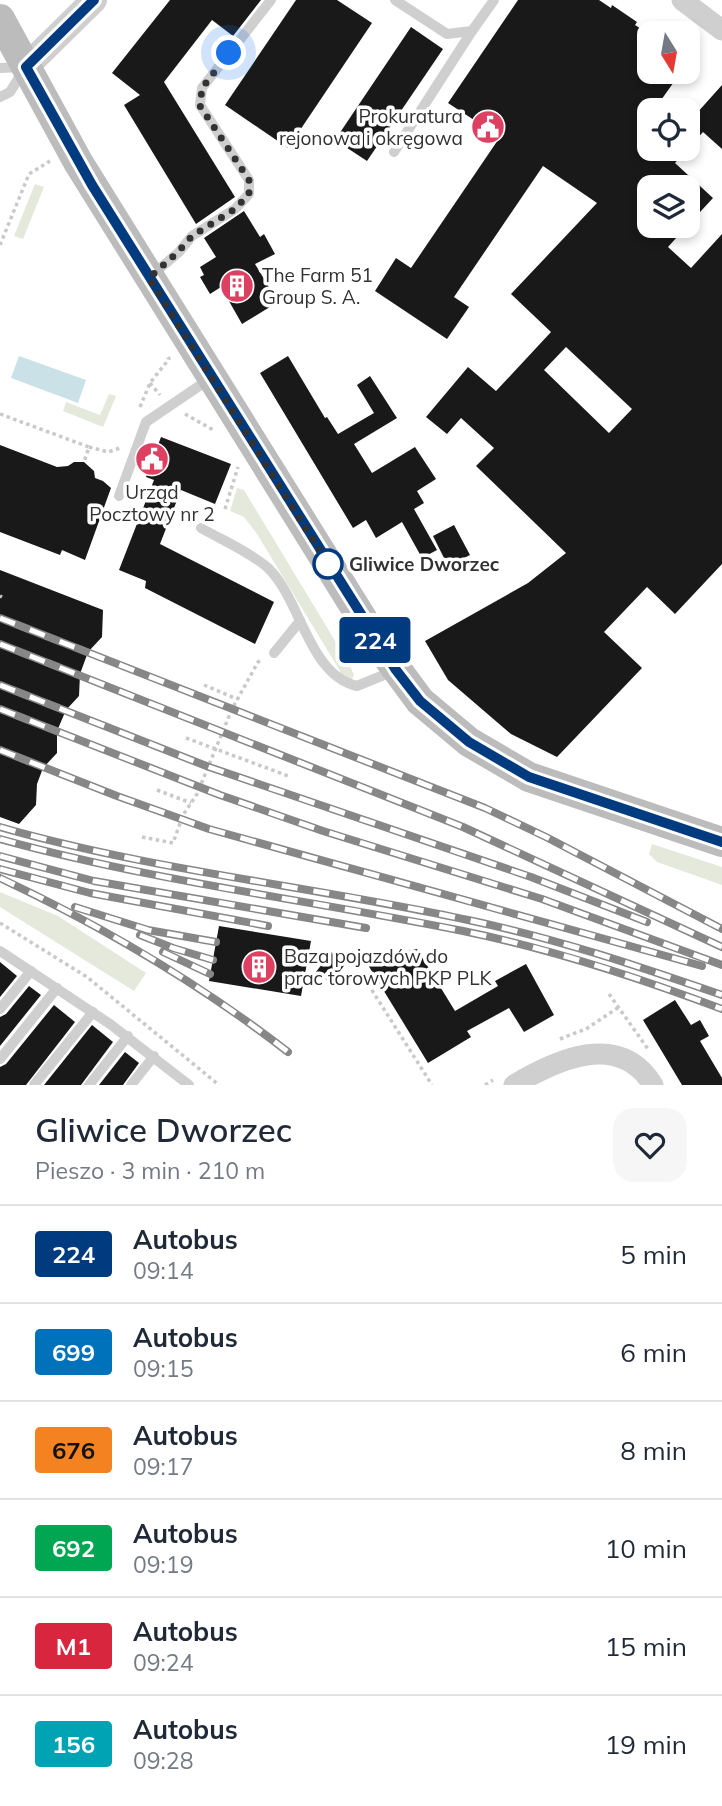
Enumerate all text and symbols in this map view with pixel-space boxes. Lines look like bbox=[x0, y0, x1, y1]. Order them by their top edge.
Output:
north arrow bbox=[637, 21, 700, 84]
map controls bbox=[637, 21, 700, 238]
your location bbox=[211, 35, 246, 70]
button: locate bbox=[637, 98, 700, 161]
place label: Prokuratura rejonowa i okręgowa bbox=[279, 104, 463, 150]
public building icon: Prokuratura rejonowa i okręgowa bbox=[469, 108, 507, 146]
button: layers bbox=[637, 175, 700, 238]
place label: The Farm 51 Group S. A. bbox=[262, 263, 373, 309]
building icon: The Farm 51 Group S. A. bbox=[218, 267, 256, 305]
public building icon: Urząd Pocztowy nr 2 bbox=[133, 440, 171, 478]
place label: Urząd Pocztowy nr 2 bbox=[89, 480, 215, 526]
marker: Gliwice Dworzec bbox=[313, 549, 343, 579]
place label: Gliwice Dworzec bbox=[349, 552, 500, 576]
line badge: 224 bbox=[335, 617, 415, 663]
text: 224 bbox=[353, 625, 397, 655]
place label: Baza pojazdów do prac torowych PKP PLK bbox=[284, 944, 493, 990]
building icon: Baza pojazdów do prac torowych PKP PLK bbox=[240, 948, 278, 986]
button: heart bbox=[613, 1108, 687, 1182]
text: Gliwice Dworzec bbox=[35, 1109, 292, 1150]
text: Pieszo · 3 min · 210 m bbox=[35, 1156, 265, 1185]
text: Autobus bbox=[133, 1223, 238, 1256]
text: 5 min bbox=[620, 1238, 687, 1271]
text: 224 bbox=[52, 1239, 95, 1269]
text: 09:14 bbox=[133, 1256, 193, 1285]
text: Autobus bbox=[133, 1321, 238, 1354]
text: 6 min bbox=[620, 1336, 687, 1369]
text: 699 bbox=[52, 1337, 95, 1367]
text: 09:15 bbox=[133, 1354, 193, 1383]
text: Autobus bbox=[133, 1419, 238, 1452]
text: 8 min bbox=[620, 1434, 687, 1467]
text: 676 bbox=[52, 1435, 95, 1465]
text: 09:17 bbox=[133, 1452, 193, 1481]
text: Autobus bbox=[133, 1517, 238, 1550]
text: 10 min bbox=[605, 1532, 687, 1565]
text: 692 bbox=[52, 1533, 95, 1563]
text: 09:19 bbox=[133, 1550, 193, 1579]
text: Autobus bbox=[133, 1615, 238, 1648]
text: 15 min bbox=[605, 1630, 687, 1663]
text: M1 bbox=[56, 1631, 91, 1661]
text: 09:24 bbox=[133, 1648, 193, 1677]
text: Autobus bbox=[133, 1713, 238, 1746]
text: 19 min bbox=[605, 1728, 687, 1761]
text: 156 bbox=[52, 1729, 95, 1759]
text: 09:28 bbox=[133, 1746, 193, 1775]

